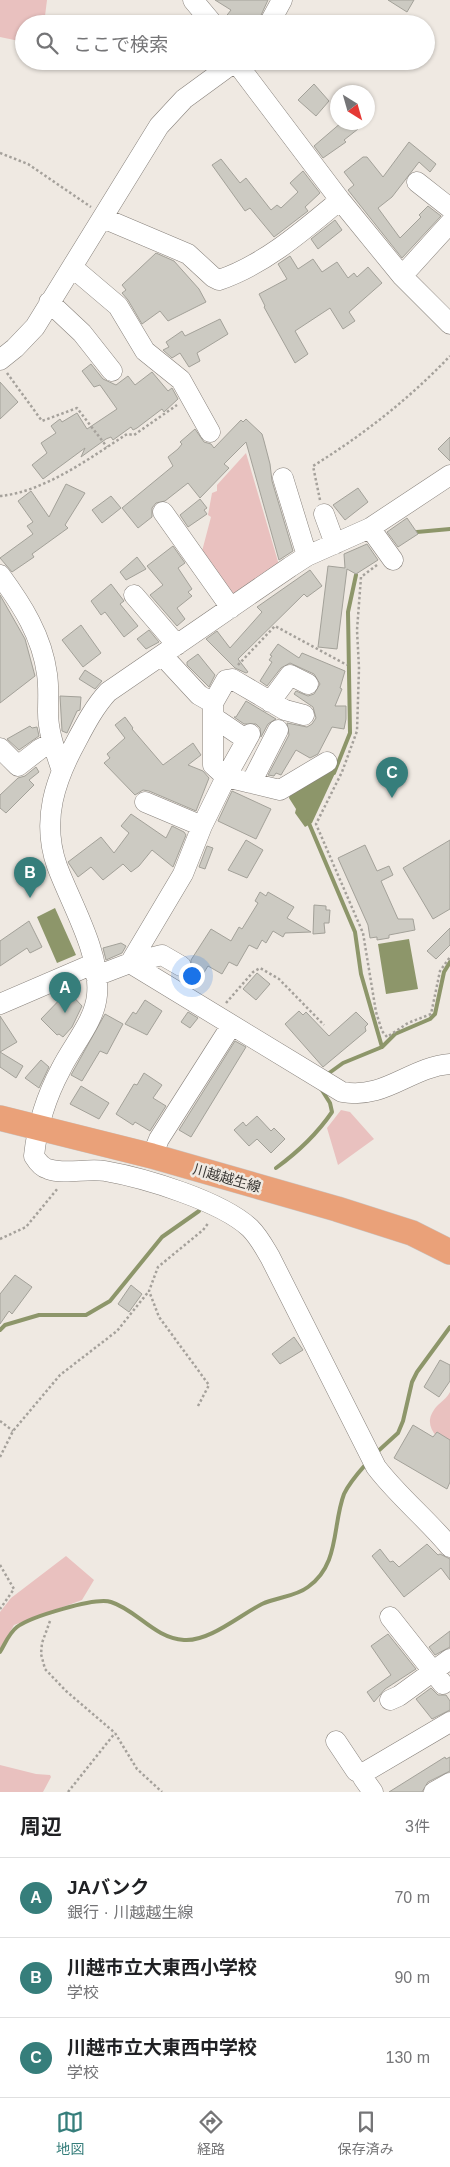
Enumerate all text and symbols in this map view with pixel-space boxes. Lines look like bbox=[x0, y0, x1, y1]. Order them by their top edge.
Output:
search box bbox=[15, 15, 435, 70]
icon: search bbox=[33, 29, 61, 57]
text: ここで検索 bbox=[73, 34, 168, 55]
north arrow bbox=[330, 85, 375, 130]
pin: C bbox=[376, 757, 408, 798]
pin: B bbox=[14, 857, 46, 898]
your location bbox=[179, 963, 205, 989]
pin: A bbox=[49, 972, 81, 1013]
street label: 川越越生線 bbox=[191, 1161, 263, 1195]
text: 周辺 bbox=[20, 1815, 62, 1838]
text: 3件 bbox=[405, 1818, 430, 1835]
text: JAバンク bbox=[67, 1877, 149, 1898]
text: A bbox=[30, 1889, 42, 1906]
text: 70 m bbox=[394, 1889, 430, 1906]
text: 銀行 · 川越越生線 bbox=[67, 1904, 193, 1921]
text: 川越市立大東西小学校 bbox=[67, 1957, 257, 1978]
text: B bbox=[30, 1969, 42, 1986]
text: 90 m bbox=[394, 1969, 430, 1986]
text: 学校 bbox=[67, 1984, 99, 2001]
text: 川越市立大東西中学校 bbox=[67, 2037, 257, 2058]
text: C bbox=[30, 2049, 42, 2066]
text: 130 m bbox=[386, 2049, 430, 2066]
text: 学校 bbox=[67, 2064, 99, 2081]
tab: 地図 bbox=[56, 2108, 84, 2158]
tab: 経路 bbox=[197, 2108, 225, 2158]
tab: 保存済み bbox=[338, 2108, 394, 2158]

